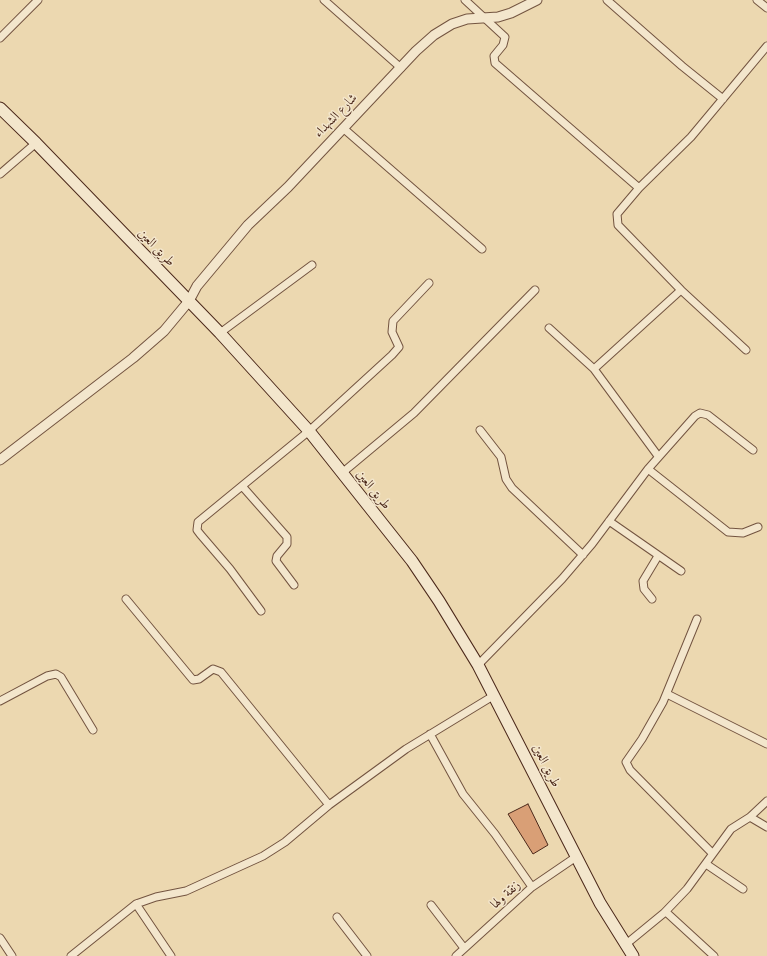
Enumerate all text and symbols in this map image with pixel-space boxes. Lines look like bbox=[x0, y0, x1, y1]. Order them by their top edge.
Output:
street label: شارع الشهداء bbox=[311, 91, 361, 141]
street label: طريق العين bbox=[134, 226, 178, 270]
street label: طريق العين bbox=[352, 467, 394, 513]
street label: طريق العين bbox=[529, 742, 563, 790]
street label: زنقة ولها bbox=[488, 878, 524, 912]

